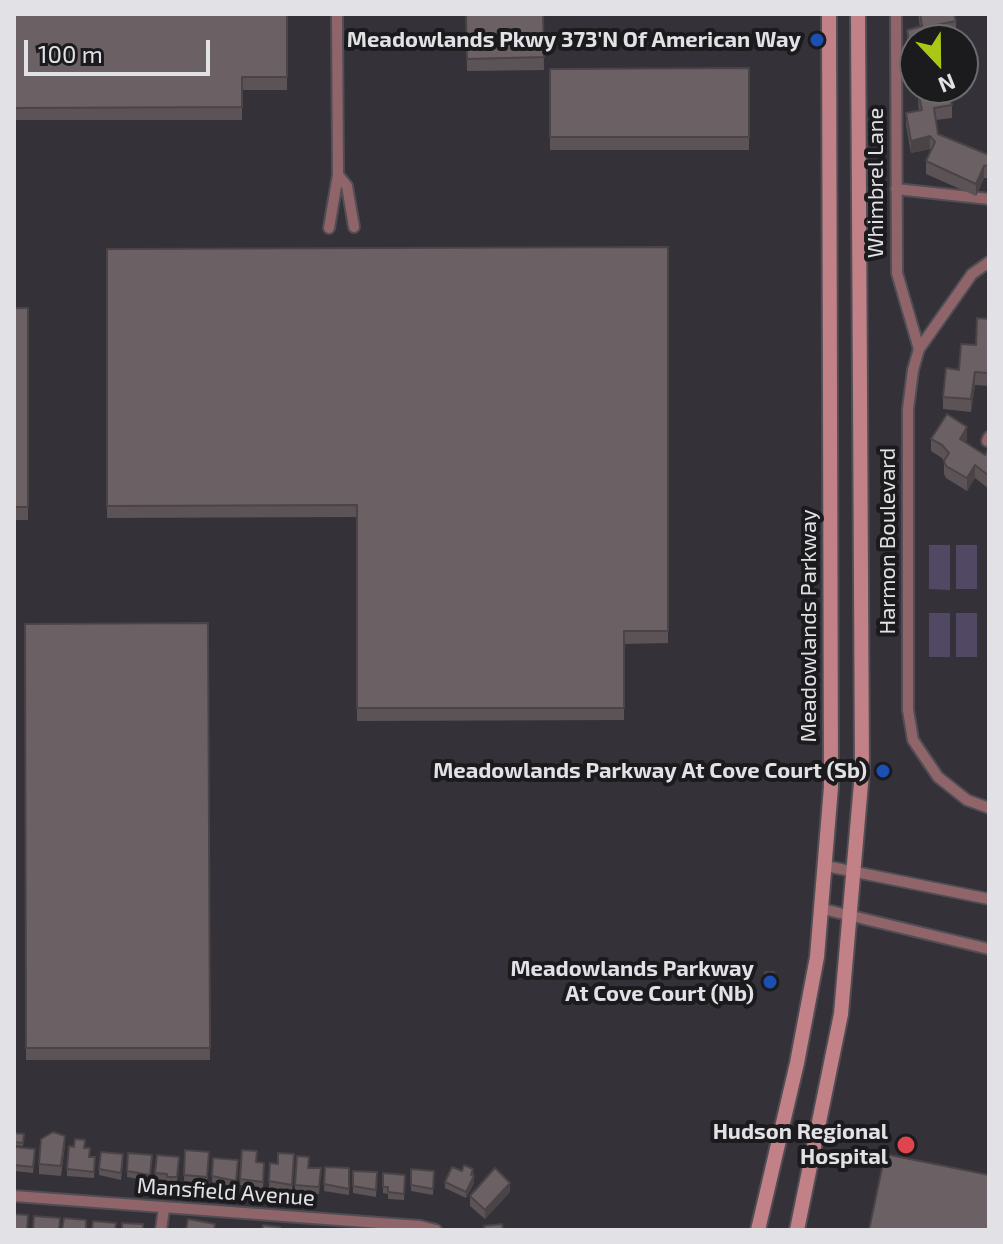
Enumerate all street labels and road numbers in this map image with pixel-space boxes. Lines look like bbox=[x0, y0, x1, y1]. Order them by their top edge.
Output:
street label: Whimbrel Lane bbox=[863, 108, 889, 258]
street label: Harmon Boulevard bbox=[875, 448, 901, 634]
street label: Meadowlands Parkway bbox=[796, 509, 822, 743]
street label: Mansfield Avenue bbox=[136, 1173, 316, 1211]

